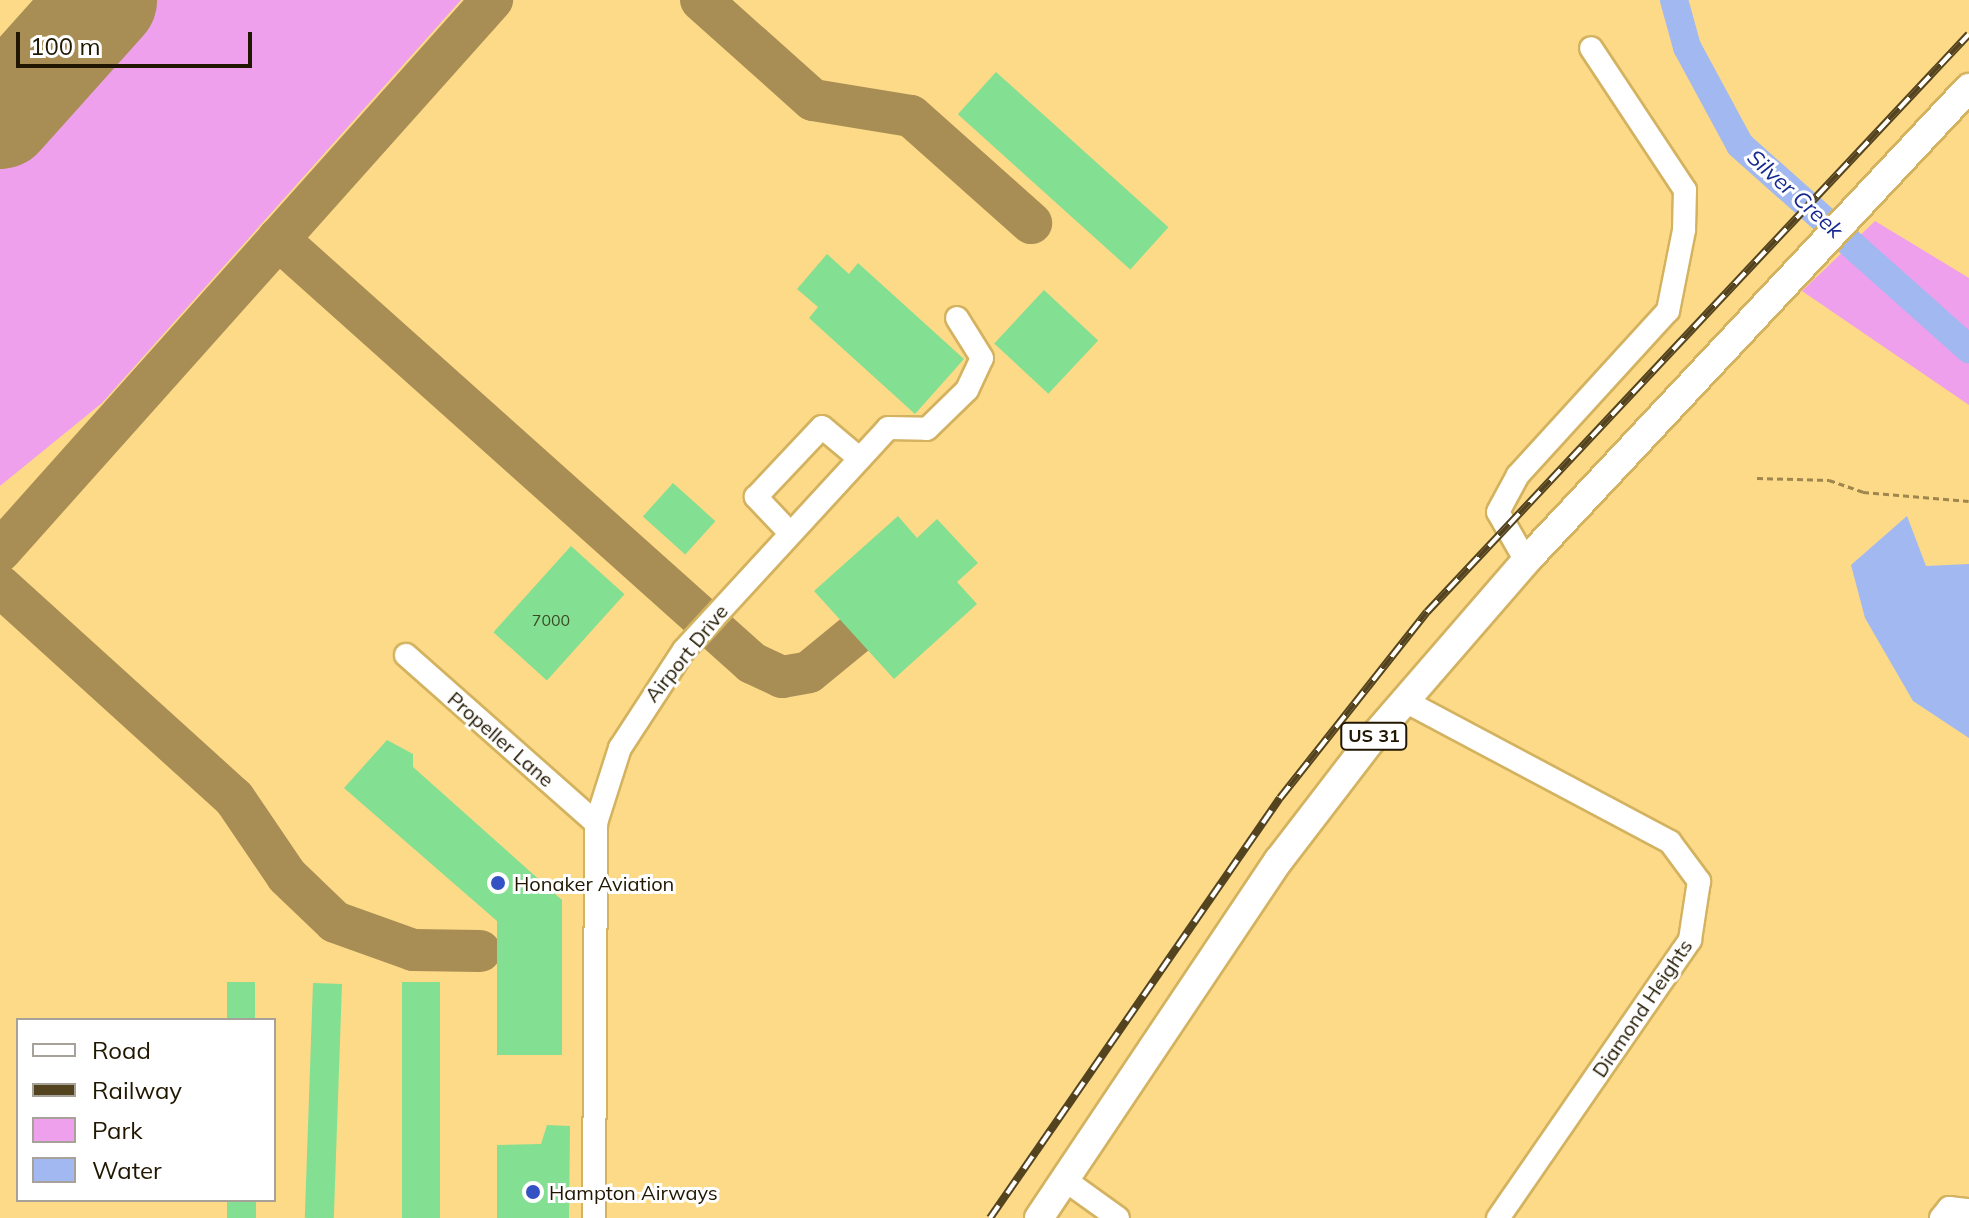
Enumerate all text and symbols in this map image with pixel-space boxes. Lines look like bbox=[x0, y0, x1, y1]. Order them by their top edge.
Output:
scale bar bbox=[20, 16, 256, 66]
text: 100 m bbox=[30, 31, 101, 61]
water label: Silver Creek bbox=[1742, 144, 1848, 244]
street label: Airport Drive bbox=[639, 599, 733, 707]
house number: 7000 bbox=[532, 610, 570, 630]
street label: Propeller Lane bbox=[443, 686, 559, 792]
road number: US 31 bbox=[1340, 722, 1408, 750]
place label: Honaker Aviation bbox=[514, 871, 674, 895]
marker: Honaker Aviation bbox=[489, 874, 507, 892]
street label: Diamond Heights bbox=[1587, 934, 1697, 1082]
legend bbox=[16, 1018, 276, 1202]
text: Road bbox=[92, 1035, 151, 1065]
text: Railway bbox=[92, 1075, 182, 1105]
text: Park bbox=[92, 1115, 143, 1145]
text: Water bbox=[92, 1155, 162, 1185]
place label: Hampton Airways bbox=[549, 1180, 718, 1204]
marker: Hampton Airways bbox=[524, 1183, 542, 1201]

